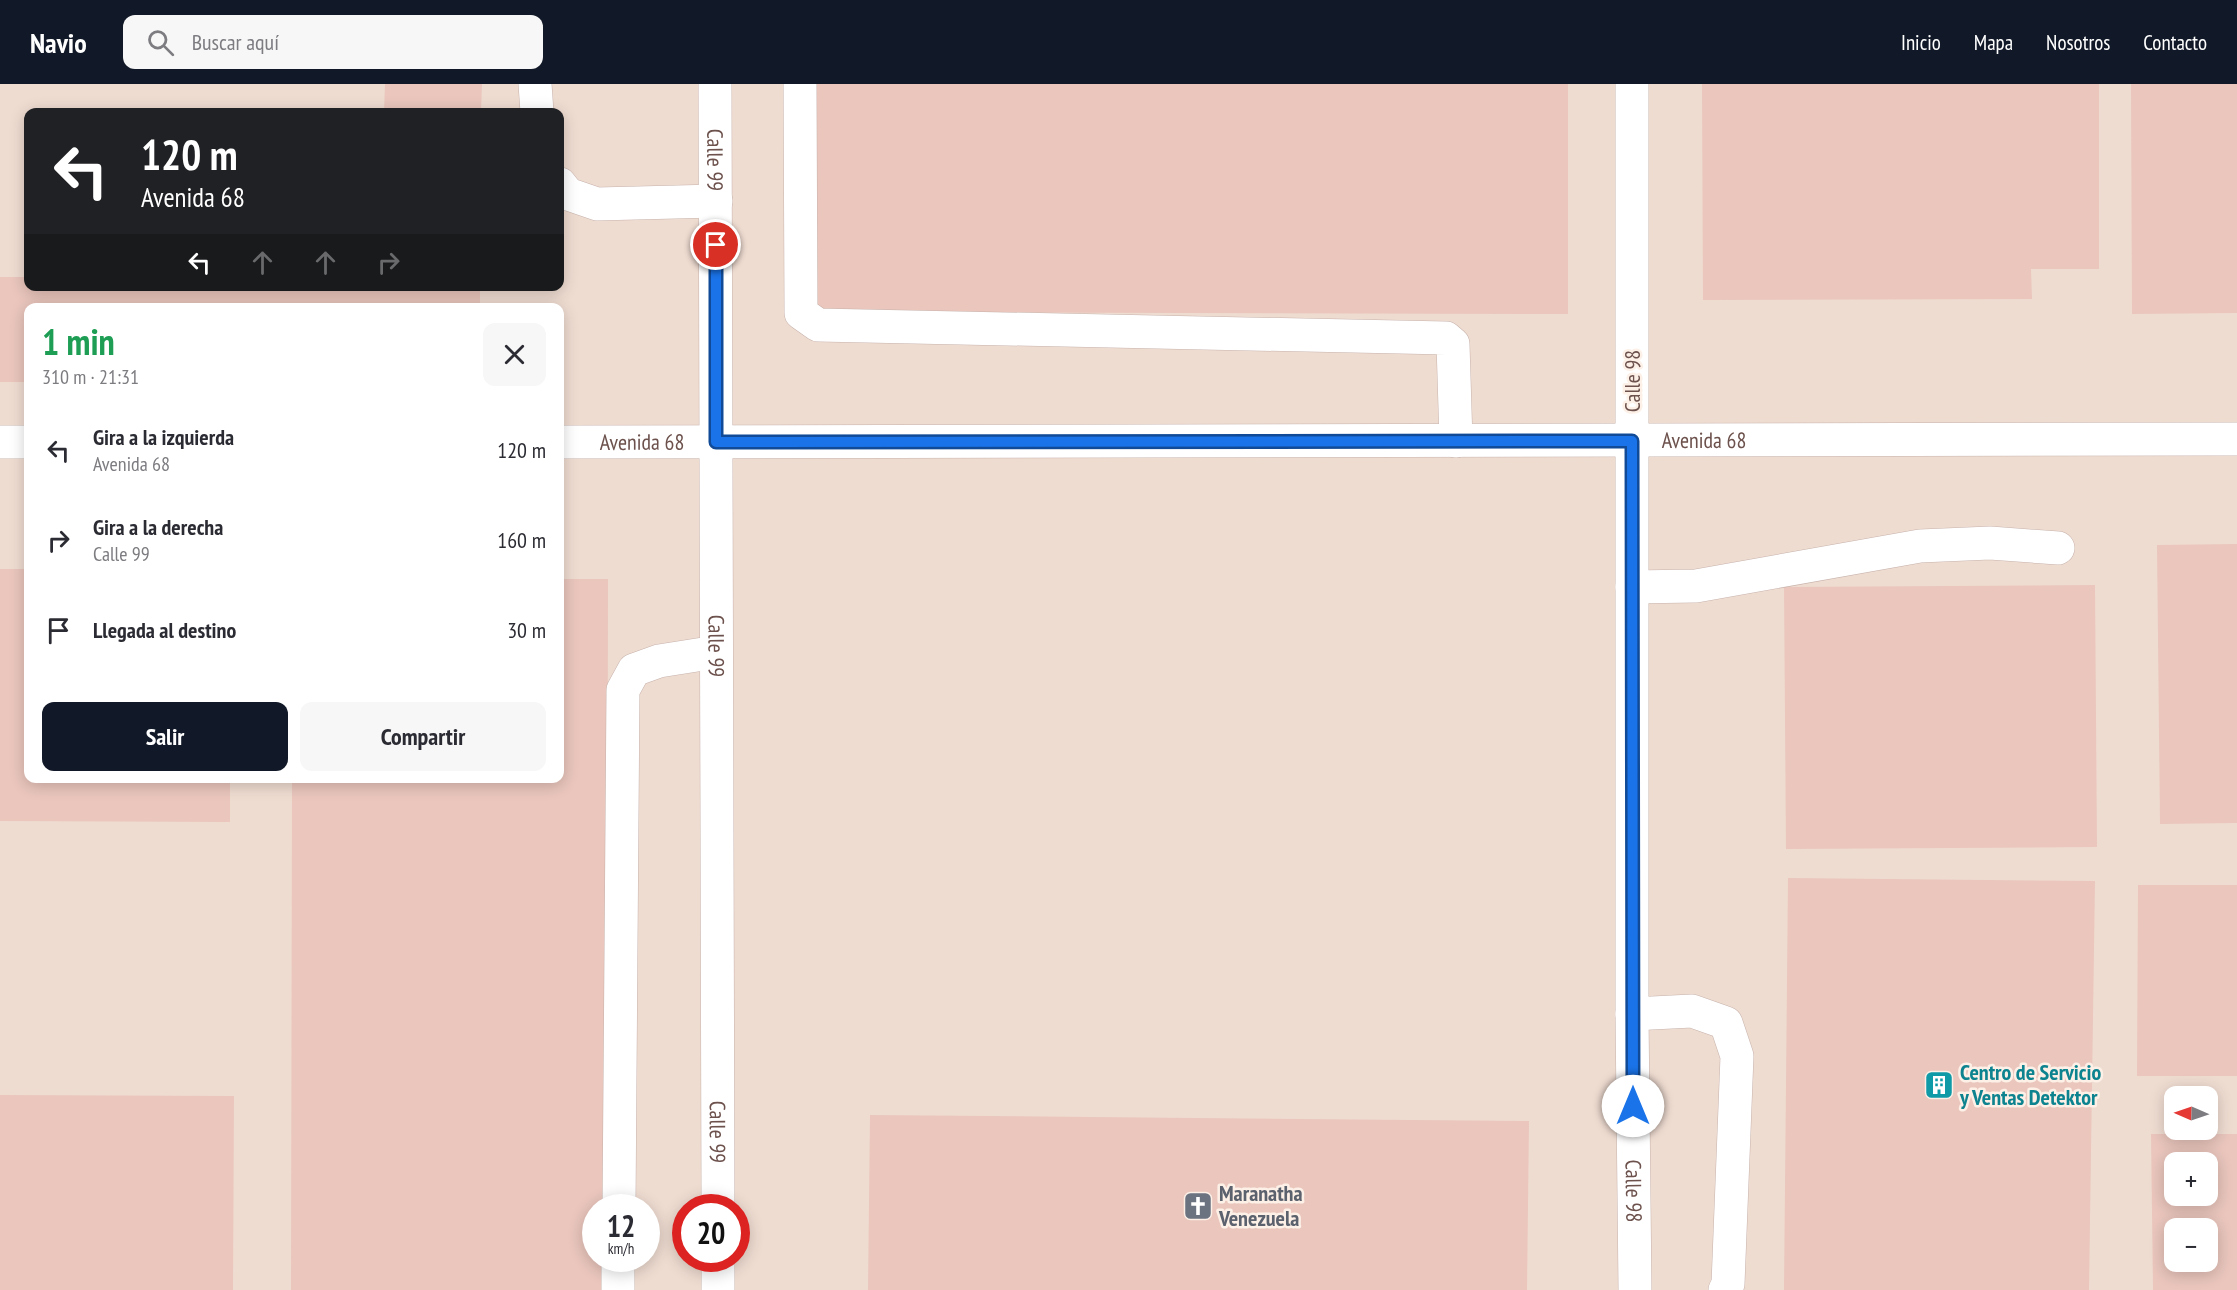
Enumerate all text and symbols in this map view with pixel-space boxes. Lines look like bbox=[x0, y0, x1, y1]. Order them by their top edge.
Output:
search box bbox=[123, 15, 543, 69]
text: Navio bbox=[30, 24, 87, 61]
icon: search bbox=[144, 26, 177, 59]
text: Buscar aquí bbox=[192, 28, 279, 56]
text: Inicio bbox=[1901, 29, 1941, 56]
text: Mapa bbox=[1974, 29, 2013, 56]
text: Nosotros bbox=[2046, 29, 2110, 56]
text: Contacto bbox=[2143, 29, 2207, 56]
text: 120 m bbox=[141, 127, 238, 182]
street label: Calle 99 bbox=[701, 129, 729, 191]
icon: left bbox=[42, 132, 120, 210]
text: Avenida 68 bbox=[141, 180, 245, 214]
pin bbox=[690, 219, 741, 270]
icon: arrive bbox=[699, 228, 732, 261]
icon: left bbox=[183, 246, 216, 279]
icon: ahead bbox=[246, 246, 279, 279]
icon: ahead bbox=[309, 246, 342, 279]
icon: right bbox=[372, 246, 405, 279]
text: 1 min bbox=[42, 318, 115, 365]
button: close bbox=[483, 323, 546, 386]
street label: Calle 98 bbox=[1618, 350, 1646, 412]
text: 310 m · 21:31 bbox=[42, 364, 139, 390]
text: Gira a la izquierda bbox=[93, 423, 234, 451]
street label: Avenida 68 bbox=[1662, 426, 1746, 454]
street label: Avenida 68 bbox=[600, 428, 684, 456]
icon: left bbox=[42, 434, 75, 467]
text: 120 m bbox=[497, 436, 546, 464]
text: Avenida 68 bbox=[93, 451, 170, 477]
text: Gira a la derecha bbox=[93, 513, 223, 541]
icon: right bbox=[42, 524, 75, 557]
text: 160 m bbox=[497, 526, 546, 554]
text: Calle 99 bbox=[93, 541, 150, 567]
icon: arrive bbox=[42, 614, 75, 647]
street label: Calle 99 bbox=[702, 615, 731, 677]
text: Llegada al destino bbox=[93, 616, 236, 644]
text: 30 m bbox=[507, 616, 546, 644]
button: Salir bbox=[42, 702, 288, 771]
button: Compartir bbox=[300, 702, 546, 771]
place label: Centro de Servicio y Ventas Detektor bbox=[1959, 1058, 2101, 1111]
building icon: Centro de Servicio y Ventas Detektor bbox=[1923, 1069, 1955, 1101]
position arrow bbox=[1601, 1074, 1665, 1138]
north arrow bbox=[2164, 1086, 2218, 1140]
map controls bbox=[2164, 1086, 2218, 1272]
street label: Calle 99 bbox=[704, 1101, 732, 1163]
button: + bbox=[2164, 1152, 2218, 1206]
street label: Calle 98 bbox=[1620, 1160, 1648, 1222]
place label: Maranatha Venezuela bbox=[1218, 1179, 1303, 1232]
church icon: Maranatha Venezuela bbox=[1182, 1190, 1214, 1222]
speed limit sign: 20 bbox=[672, 1194, 750, 1272]
text: 12 bbox=[607, 1206, 635, 1245]
button: − bbox=[2164, 1218, 2218, 1272]
text: km/h bbox=[608, 1239, 634, 1258]

